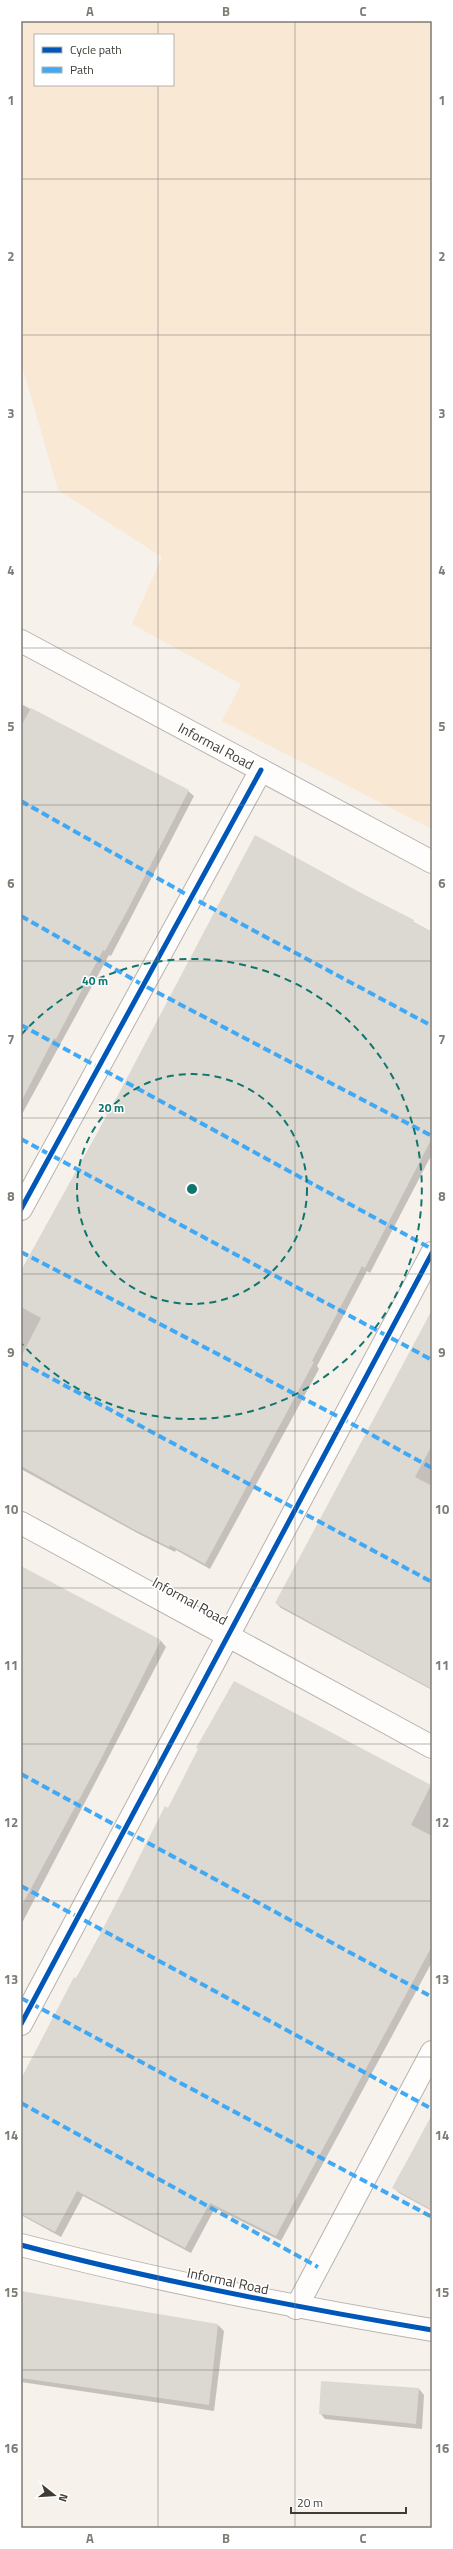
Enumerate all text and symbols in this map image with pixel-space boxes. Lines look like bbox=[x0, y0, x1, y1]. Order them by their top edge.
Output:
text: A bbox=[86, 1, 94, 21]
text: B bbox=[222, 1, 230, 21]
text: C bbox=[359, 1, 367, 21]
legend bbox=[34, 34, 174, 86]
text: Cycle path bbox=[70, 40, 122, 59]
text: Path bbox=[70, 60, 94, 79]
text: 1 bbox=[7, 90, 15, 110]
text: 1 bbox=[438, 90, 446, 110]
text: 2 bbox=[7, 246, 15, 266]
text: 2 bbox=[438, 246, 446, 266]
text: 3 bbox=[7, 403, 15, 423]
text: 3 bbox=[438, 403, 446, 423]
text: 4 bbox=[7, 560, 15, 580]
text: 4 bbox=[438, 560, 446, 580]
text: 5 bbox=[7, 716, 15, 736]
text: 5 bbox=[438, 716, 446, 736]
street label: Informal Road bbox=[175, 717, 258, 774]
text: 6 bbox=[7, 873, 15, 893]
text: 6 bbox=[438, 873, 446, 893]
text: 40 m bbox=[82, 971, 108, 990]
text: 7 bbox=[7, 1029, 15, 1049]
text: 7 bbox=[438, 1029, 446, 1049]
text: 20 m bbox=[98, 1098, 124, 1117]
centre of rings bbox=[185, 1182, 199, 1196]
text: 8 bbox=[7, 1186, 15, 1206]
text: 8 bbox=[438, 1186, 446, 1206]
text: 9 bbox=[7, 1342, 15, 1362]
text: 9 bbox=[438, 1342, 446, 1362]
text: 10 bbox=[4, 1499, 18, 1519]
text: 10 bbox=[435, 1499, 449, 1519]
street label: Informal Road bbox=[149, 1571, 232, 1630]
text: 11 bbox=[4, 1655, 18, 1675]
text: 11 bbox=[435, 1655, 449, 1675]
text: 12 bbox=[4, 1812, 18, 1832]
text: 12 bbox=[435, 1812, 449, 1832]
text: 13 bbox=[4, 1969, 18, 1989]
text: 13 bbox=[435, 1969, 449, 1989]
text: 14 bbox=[4, 2125, 18, 2145]
text: 14 bbox=[435, 2125, 449, 2145]
street label: Informal Road bbox=[185, 2262, 271, 2299]
text: 15 bbox=[4, 2282, 18, 2302]
text: 15 bbox=[435, 2282, 449, 2302]
text: 16 bbox=[4, 2438, 18, 2458]
text: 16 bbox=[435, 2438, 449, 2458]
north arrow bbox=[34, 2475, 74, 2515]
scale bar bbox=[291, 2489, 406, 2515]
text: N bbox=[55, 2492, 72, 2504]
text: 20 m bbox=[297, 2493, 323, 2512]
text: A bbox=[86, 2528, 94, 2548]
text: B bbox=[222, 2528, 230, 2548]
text: C bbox=[359, 2528, 367, 2548]

